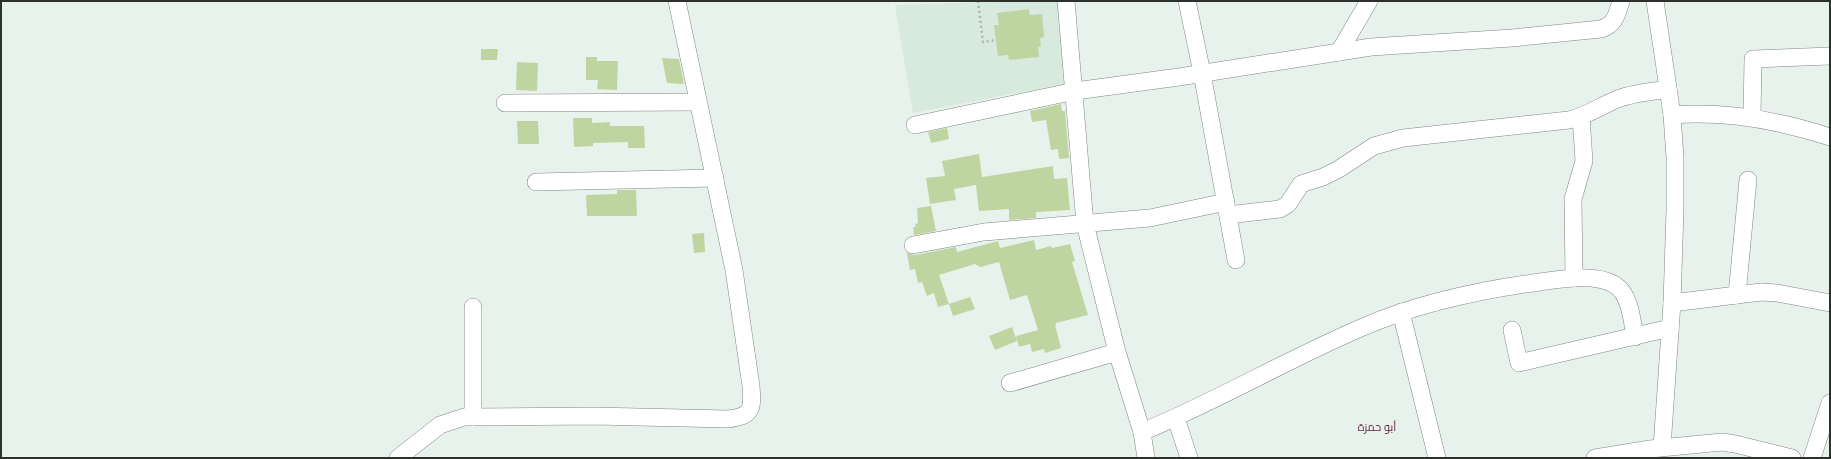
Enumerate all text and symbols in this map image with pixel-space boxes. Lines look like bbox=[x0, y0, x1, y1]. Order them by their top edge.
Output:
district label: أبو حمزة bbox=[1358, 419, 1396, 434]

